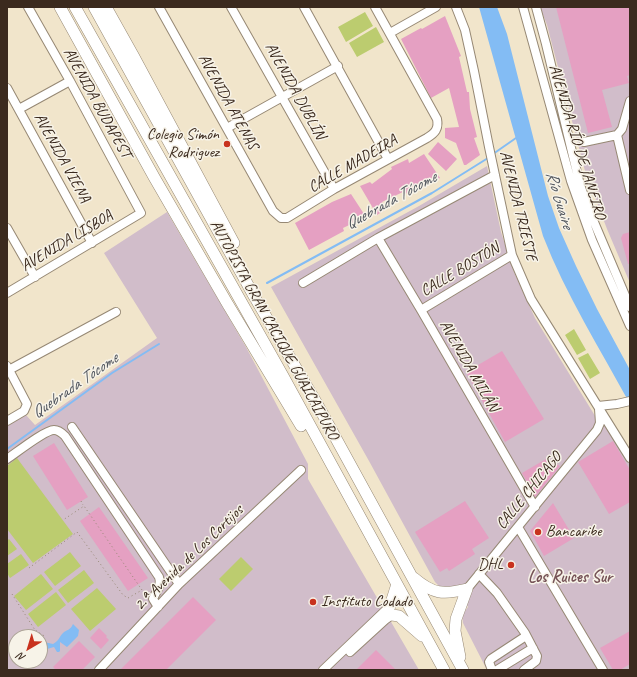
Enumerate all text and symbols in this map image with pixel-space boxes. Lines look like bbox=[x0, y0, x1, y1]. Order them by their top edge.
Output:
street label: AVENIDA DUBLÍN bbox=[261, 39, 329, 143]
street label: AVENIDA BUDAPEST bbox=[59, 44, 135, 162]
street label: AVENIDA ATENAS bbox=[194, 51, 262, 153]
street label: AVENIDA RÍO DE JANEIRO bbox=[544, 62, 610, 222]
street label: AVENIDA VIENA bbox=[29, 110, 95, 206]
place label: Colegio Simón Rodriguez bbox=[147, 125, 219, 163]
street label: CALLE MADEIRA bbox=[305, 131, 401, 197]
marker: Colegio Simón Rodriguez bbox=[222, 139, 232, 149]
street label: AVENIDA TRIESTE bbox=[495, 149, 541, 263]
water label: Quebrada Tócome bbox=[342, 168, 440, 234]
water label: Río Guaire bbox=[541, 169, 577, 231]
street label: AVENIDA LISBOA bbox=[18, 206, 116, 276]
street label: AUTOPISTA GRAN CACIQUE GUAICAIPURO bbox=[205, 217, 343, 443]
street label: CALLE BOSTÓN bbox=[417, 239, 503, 301]
street label: AVENIDA MILÁN bbox=[435, 317, 503, 415]
water label: Quebrada Tócome bbox=[28, 349, 122, 423]
street label: CALLE CHICAGO bbox=[492, 448, 566, 534]
street label: 2.ª Avenida de Los Cortijos bbox=[131, 501, 247, 615]
place label: Bancaribe bbox=[546, 522, 601, 542]
marker: Bancaribe bbox=[533, 527, 543, 537]
place label: DHL bbox=[478, 555, 503, 575]
marker: DHL bbox=[506, 560, 516, 570]
district label: Los Ruices Sur bbox=[528, 568, 612, 588]
place label: Instituto Codado bbox=[321, 592, 412, 612]
marker: Instituto Codado bbox=[308, 597, 318, 607]
north arrow bbox=[8, 629, 48, 669]
text: N bbox=[14, 650, 28, 665]

